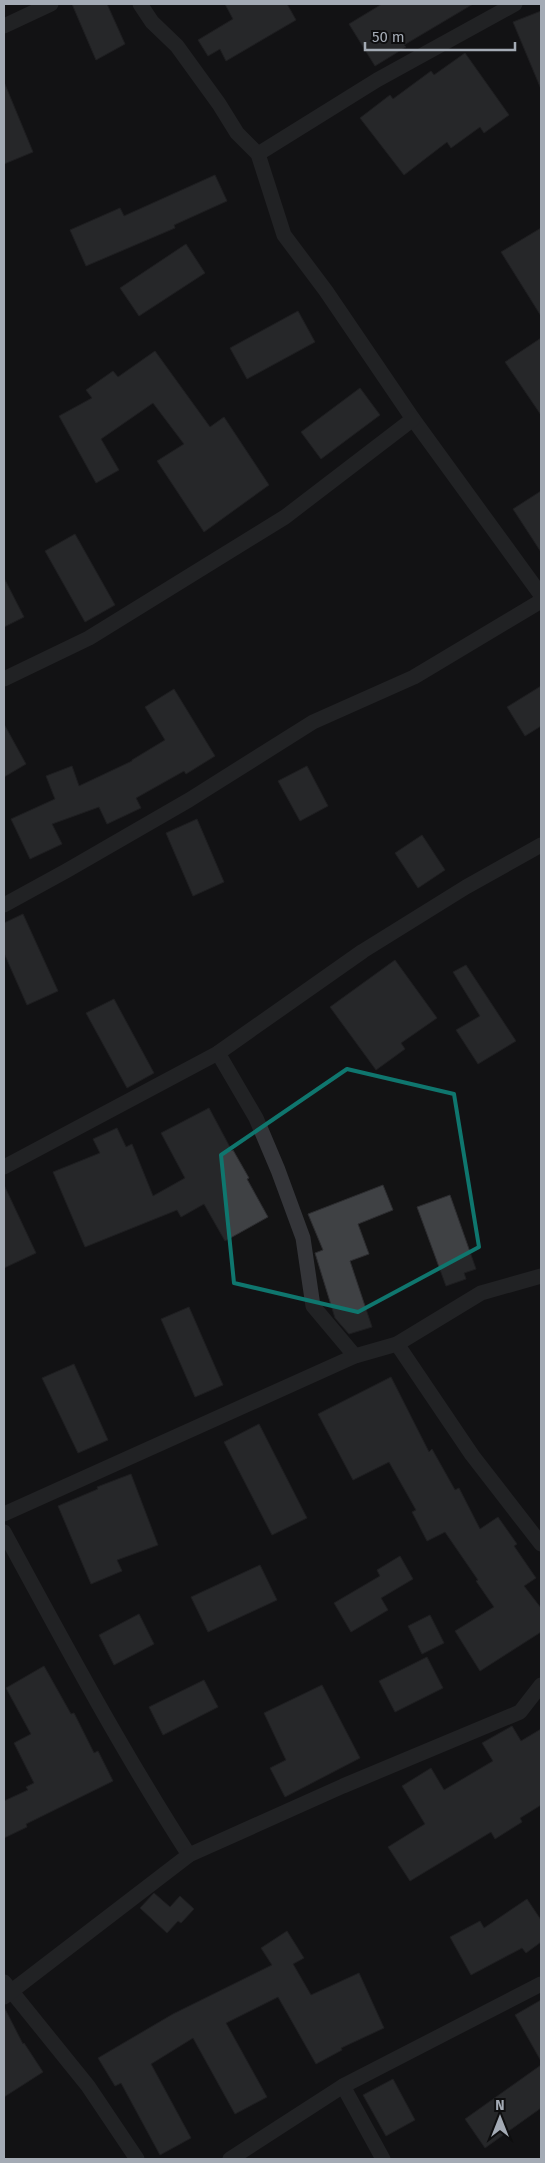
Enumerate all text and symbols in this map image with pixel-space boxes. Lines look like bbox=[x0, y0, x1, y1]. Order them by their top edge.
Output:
scale bar bbox=[365, 20, 515, 52]
text: 50 m bbox=[372, 28, 405, 46]
north arrow bbox=[475, 2093, 525, 2143]
text: N bbox=[495, 2097, 505, 2114]

